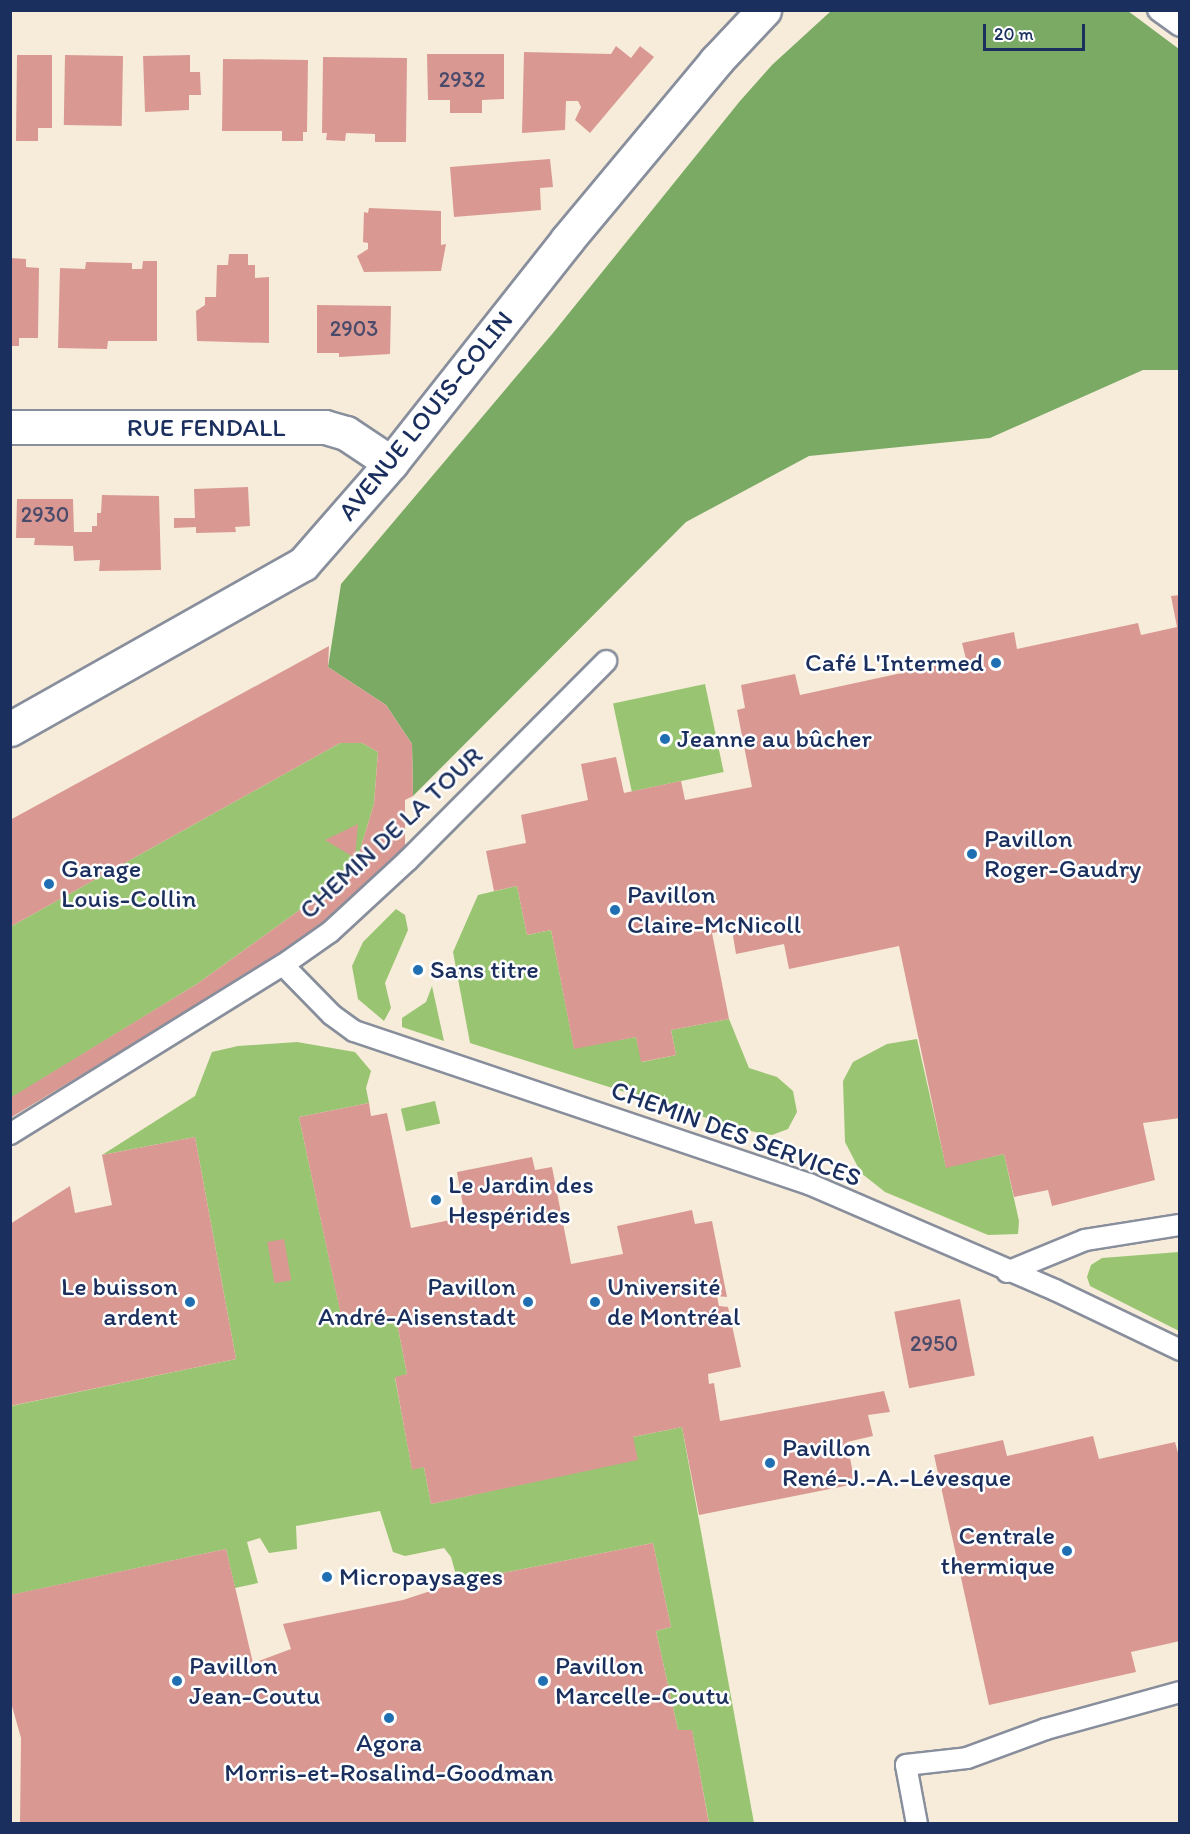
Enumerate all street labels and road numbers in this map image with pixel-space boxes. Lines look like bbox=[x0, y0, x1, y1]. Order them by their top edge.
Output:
street label: AVENUE LOUIS-COLIN bbox=[333, 306, 519, 526]
street label: RUE FENDALL bbox=[127, 412, 285, 444]
street label: CHEMIN DE LA TOUR bbox=[293, 740, 489, 926]
street label: CHEMIN DES SERVICES bbox=[606, 1074, 866, 1194]

